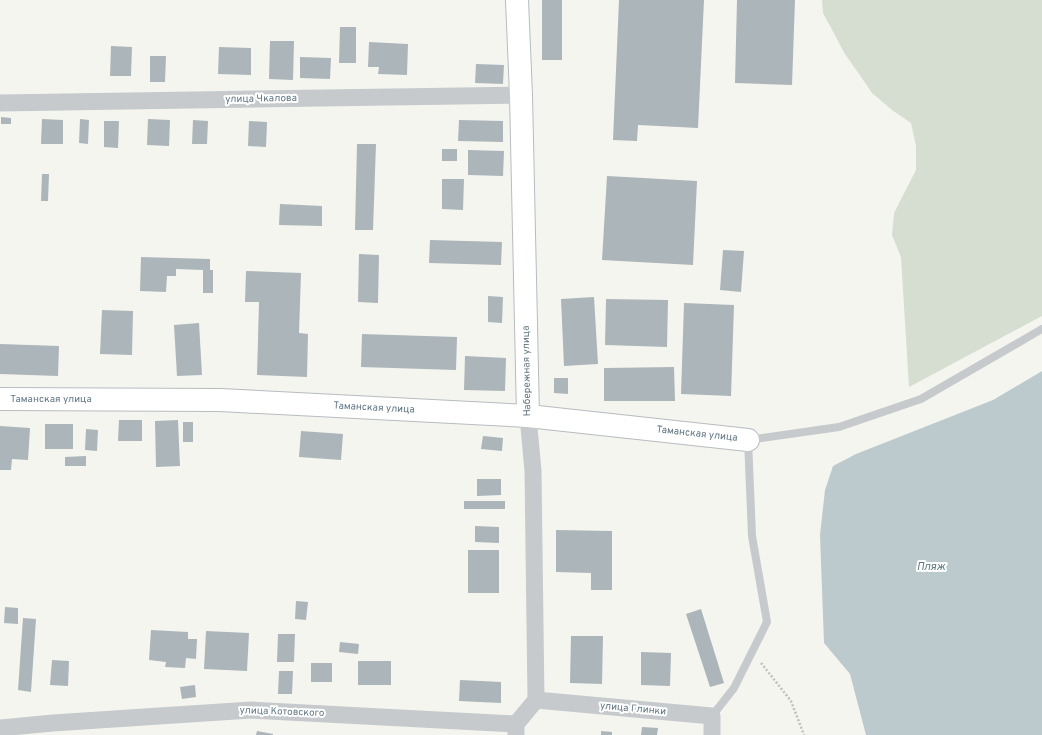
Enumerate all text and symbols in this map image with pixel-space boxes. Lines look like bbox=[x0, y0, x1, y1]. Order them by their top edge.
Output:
street label: улица Чкалова bbox=[225, 92, 297, 106]
street label: Набережная улица bbox=[520, 326, 534, 416]
street label: Таманская улица bbox=[10, 393, 92, 406]
street label: Таманская улица bbox=[333, 399, 415, 417]
street label: Таманская улица bbox=[656, 423, 738, 445]
water label: Пляж bbox=[917, 560, 946, 574]
street label: улица Глинки bbox=[599, 700, 667, 718]
street label: улица Котовского bbox=[239, 704, 325, 720]

